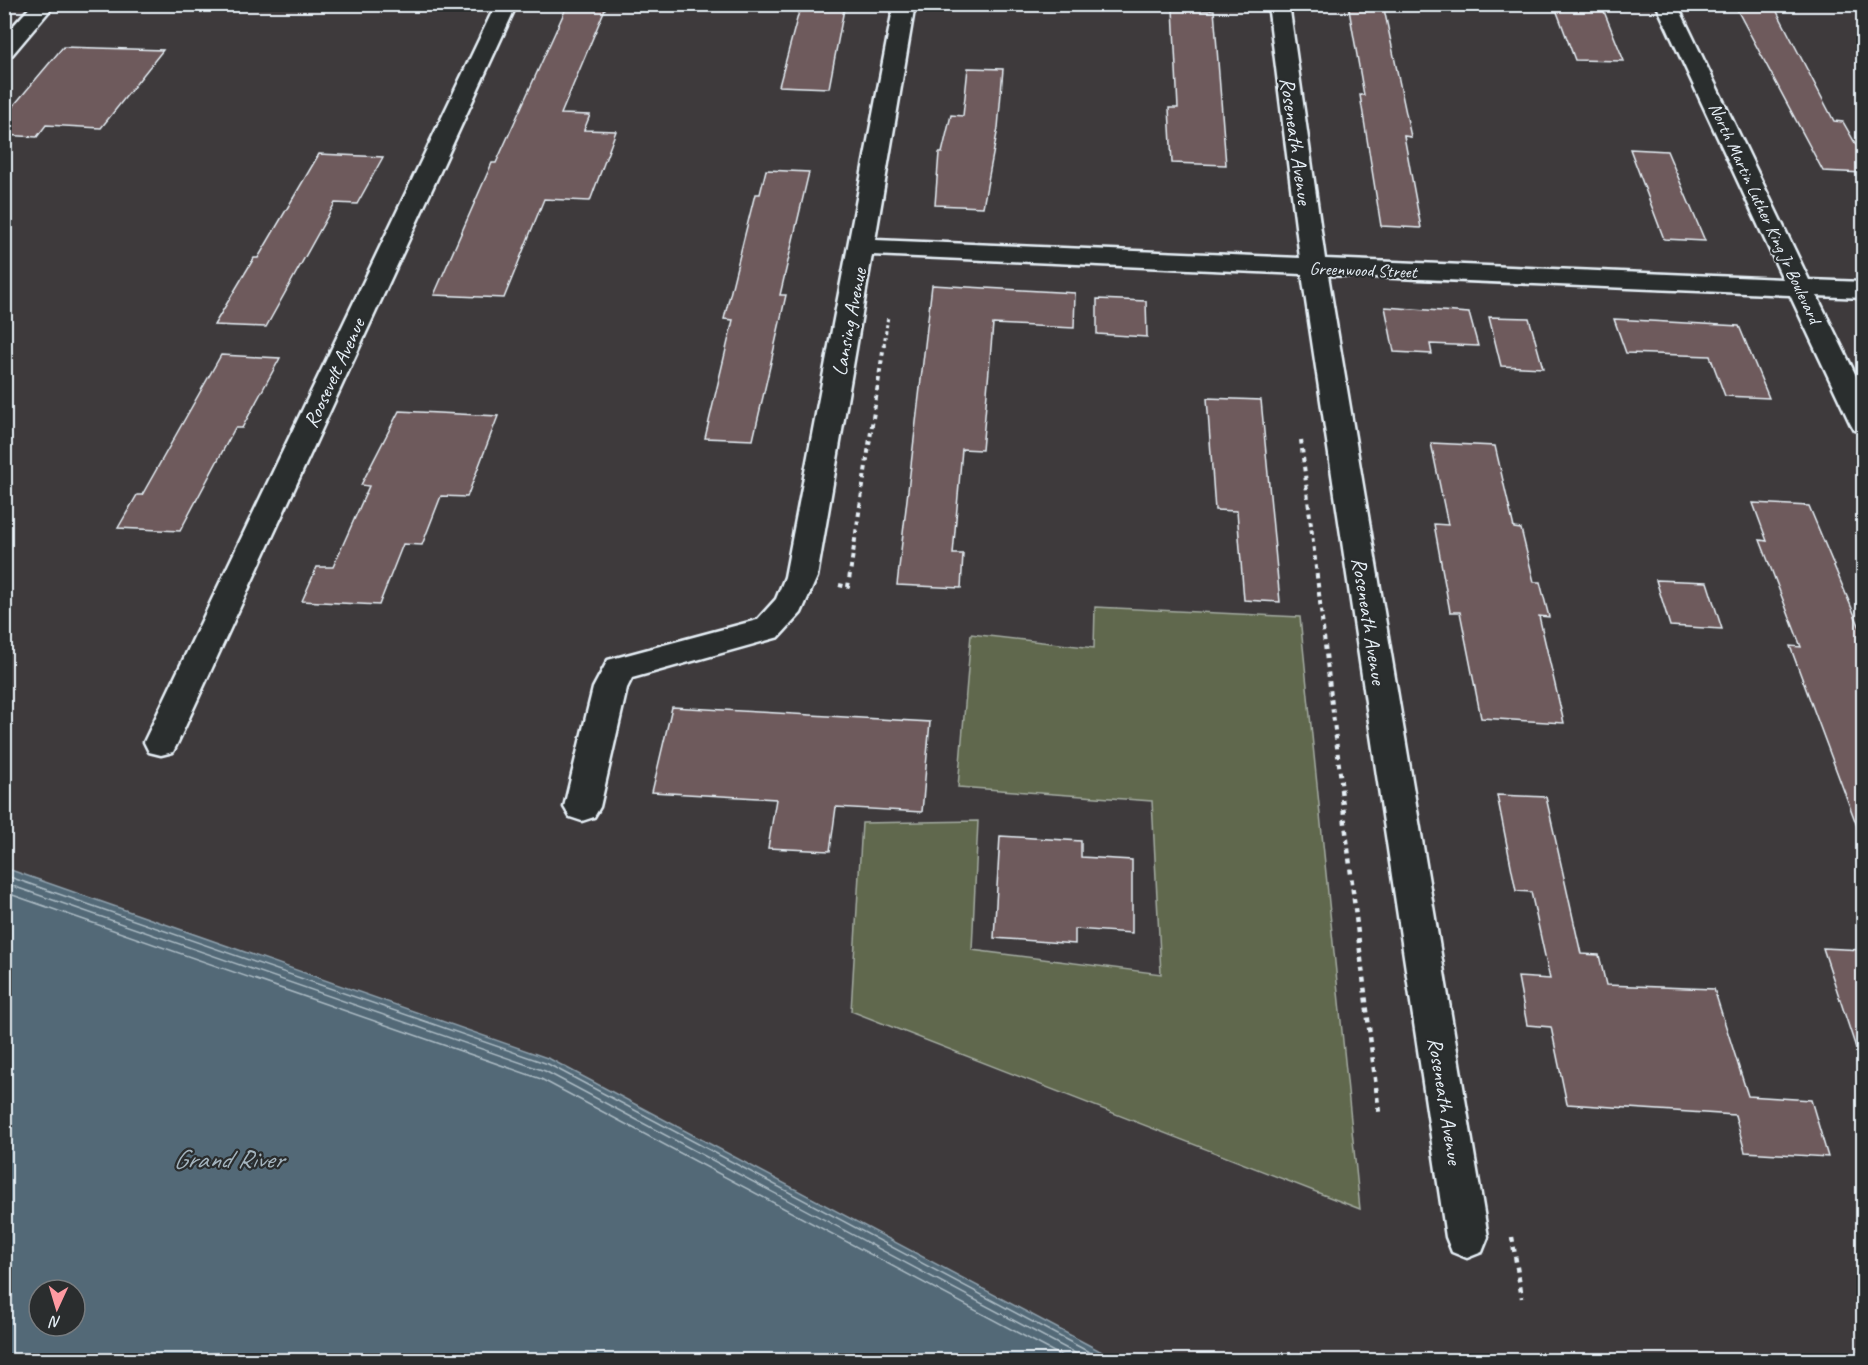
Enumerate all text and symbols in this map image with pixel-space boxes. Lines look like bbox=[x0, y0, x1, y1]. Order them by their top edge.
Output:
street label: Roseneath Avenue bbox=[1274, 76, 1318, 208]
street label: North Martin Luther King Jr Boulevard bbox=[1704, 99, 1827, 330]
street label: Greenwood Street bbox=[1309, 257, 1419, 283]
street label: Lansing Avenue bbox=[826, 265, 872, 378]
street label: Roosevelt Avenue bbox=[297, 312, 372, 432]
street label: Roseneath Avenue bbox=[1346, 556, 1392, 688]
street label: Roseneath Avenue bbox=[1422, 1036, 1468, 1168]
water label: Grand River bbox=[173, 1142, 287, 1176]
north arrow bbox=[27, 1278, 87, 1338]
text: N bbox=[47, 1311, 62, 1332]

